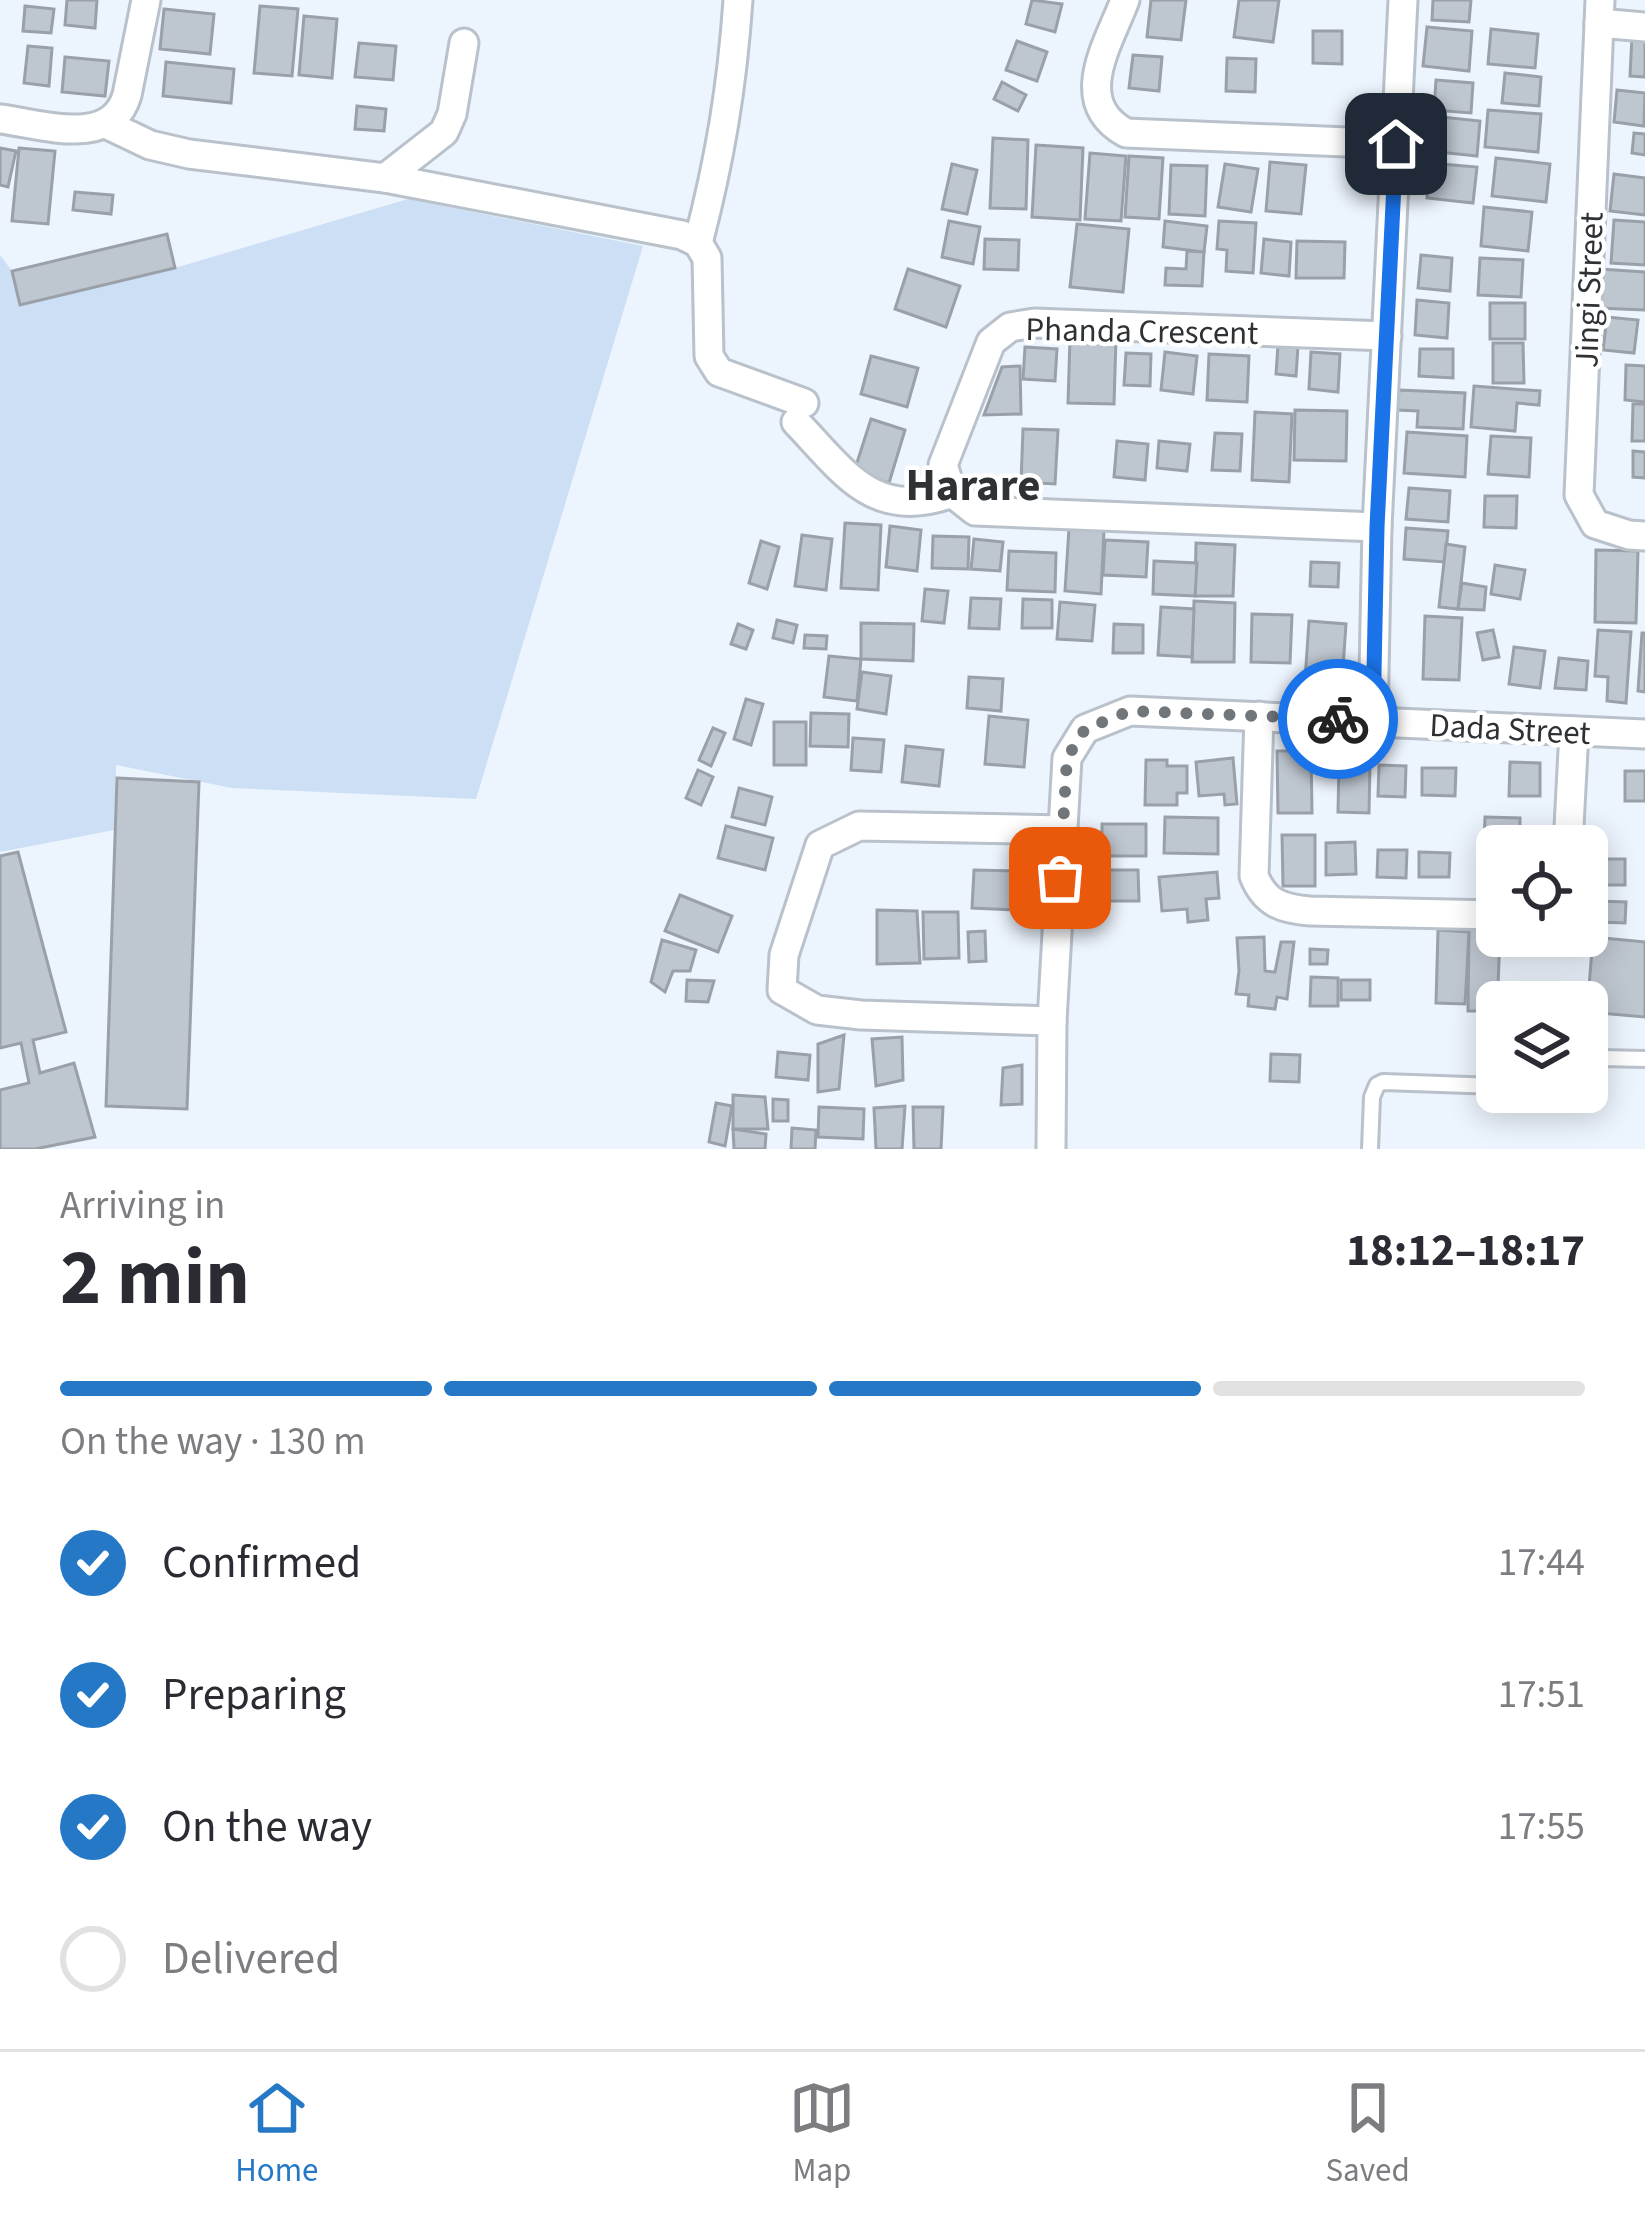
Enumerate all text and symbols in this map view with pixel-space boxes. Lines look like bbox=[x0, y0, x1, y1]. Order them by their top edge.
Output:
pin bbox=[1345, 93, 1447, 195]
icon: home bbox=[1363, 111, 1429, 177]
street label: Jingi Street bbox=[1563, 211, 1616, 369]
street label: Phanda Crescent bbox=[1025, 306, 1259, 357]
district label: Harare bbox=[905, 454, 1041, 518]
courier bbox=[1278, 659, 1398, 779]
icon: bike bbox=[1305, 686, 1371, 752]
street label: Dada Street bbox=[1428, 702, 1592, 757]
map controls bbox=[1476, 825, 1608, 1113]
button: locate bbox=[1476, 825, 1608, 957]
pin bbox=[1009, 827, 1111, 929]
icon: bag bbox=[1027, 845, 1093, 911]
button: layers bbox=[1476, 981, 1608, 1113]
text: Arriving in bbox=[60, 1178, 225, 1234]
text: 18:12–18:17 bbox=[1346, 1219, 1585, 1283]
text: 2 min bbox=[60, 1223, 250, 1334]
text: On the way · 130 m bbox=[60, 1414, 366, 1470]
icon: check bbox=[60, 1530, 126, 1596]
text: Confirmed bbox=[162, 1531, 361, 1595]
text: 17:44 bbox=[1498, 1535, 1585, 1591]
icon: check bbox=[60, 1662, 126, 1728]
text: Preparing bbox=[162, 1663, 346, 1727]
text: 17:51 bbox=[1498, 1667, 1585, 1723]
icon: check bbox=[60, 1794, 126, 1860]
text: On the way bbox=[162, 1795, 372, 1859]
text: 17:55 bbox=[1498, 1799, 1585, 1855]
text: Delivered bbox=[162, 1927, 340, 1991]
tab: Home bbox=[235, 2075, 318, 2194]
tab: Map bbox=[789, 2075, 855, 2194]
tab: Saved bbox=[1325, 2075, 1410, 2194]

